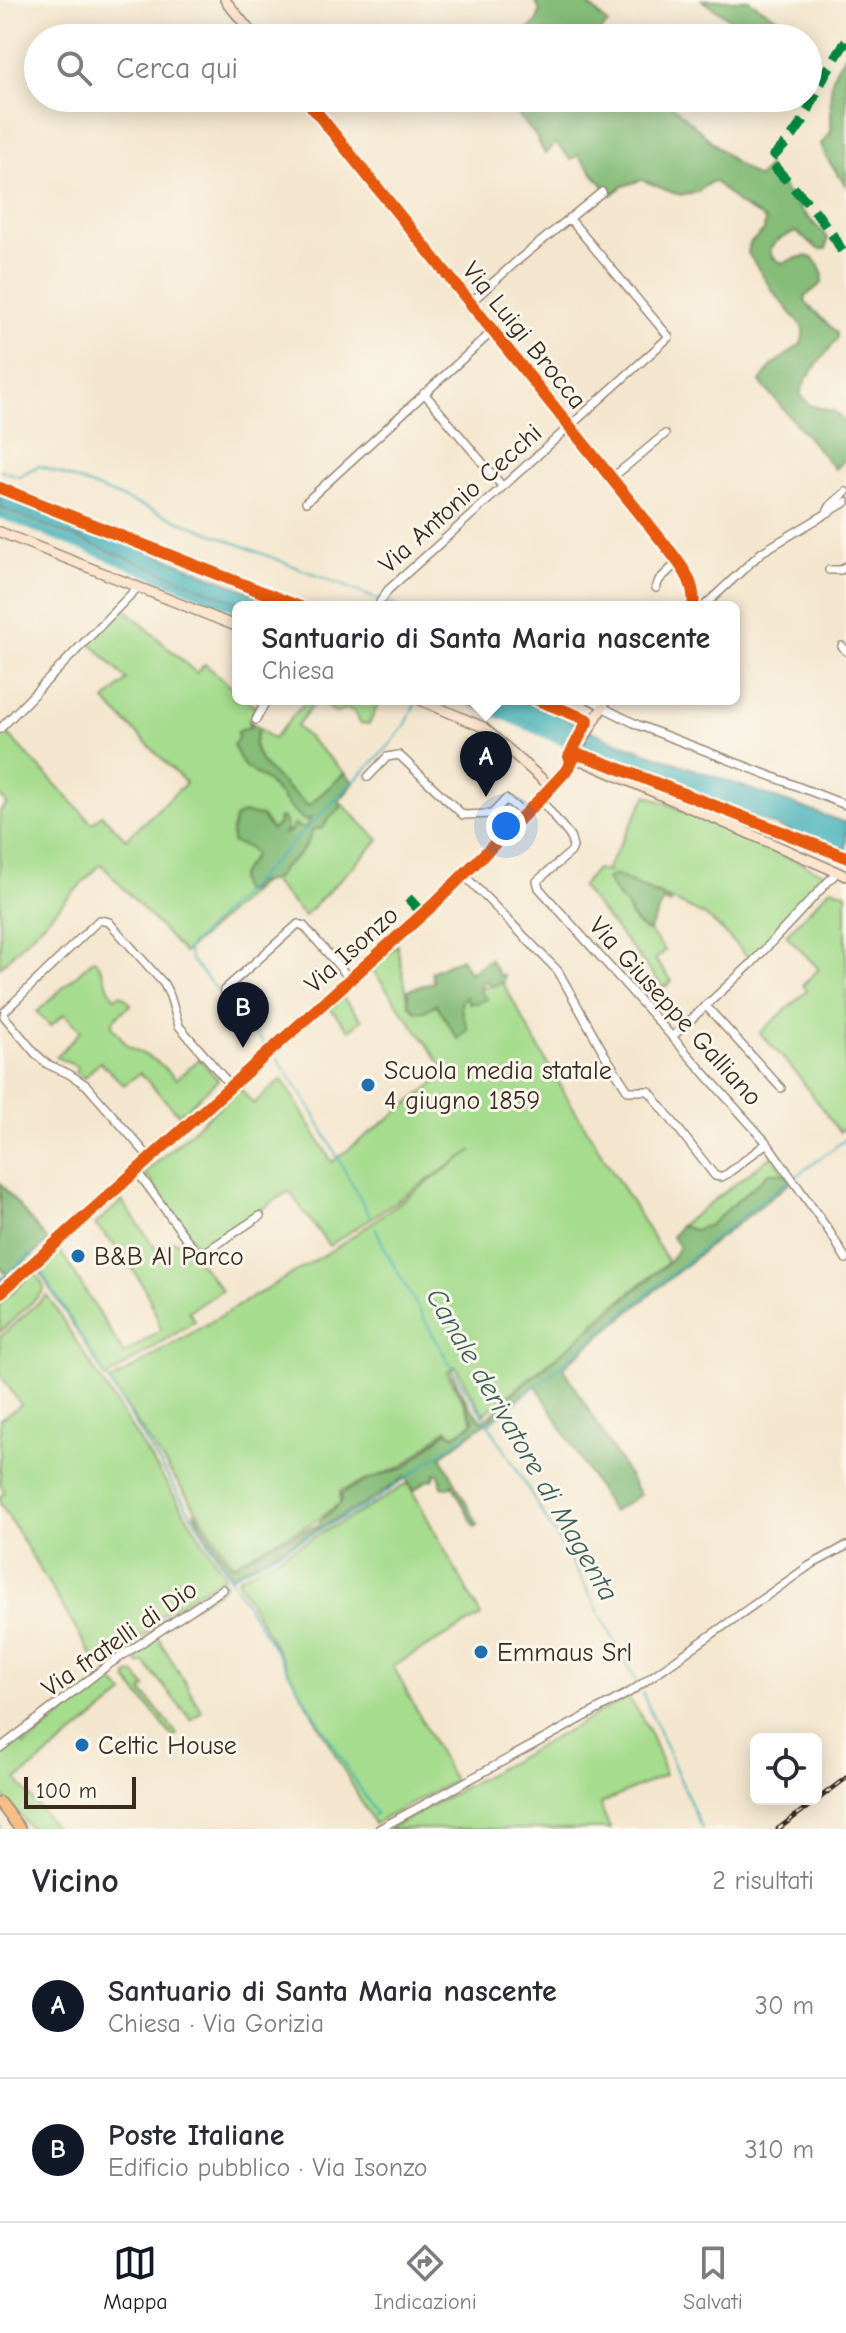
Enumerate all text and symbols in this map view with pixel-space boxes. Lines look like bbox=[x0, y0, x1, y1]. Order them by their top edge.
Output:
search box bbox=[24, 24, 822, 112]
icon: search bbox=[52, 46, 96, 90]
text: Cerca qui bbox=[116, 51, 238, 86]
street label: Via Luigi Brocca bbox=[456, 256, 593, 415]
street label: Via Antonio Cecchi bbox=[373, 418, 548, 580]
popup bbox=[232, 601, 740, 705]
text: Santuario di Santa Maria nascente bbox=[262, 621, 710, 656]
text: Chiesa bbox=[262, 656, 335, 686]
pin: A bbox=[460, 731, 512, 797]
your location bbox=[486, 806, 526, 846]
street label: Via Isonzo bbox=[299, 900, 405, 1000]
street label: Via Giuseppe Galliano bbox=[583, 911, 768, 1112]
pin: B bbox=[217, 982, 269, 1048]
place label: Scuola media statale 4 giugno 1859 bbox=[384, 1056, 612, 1116]
marker: Scuola media statale 4 giugno 1859 bbox=[359, 1076, 377, 1094]
place label: B&B Al Parco bbox=[94, 1242, 244, 1272]
marker: B&B Al Parco bbox=[69, 1247, 87, 1265]
water label: Canale derivatore di Magenta bbox=[419, 1283, 625, 1606]
street label: Via fratelli di Dio bbox=[36, 1574, 203, 1703]
place label: Emmaus Srl bbox=[497, 1638, 632, 1668]
marker: Emmaus Srl bbox=[472, 1643, 490, 1661]
place label: Celtic House bbox=[98, 1731, 237, 1761]
map controls bbox=[750, 1733, 822, 1805]
button: locate bbox=[750, 1733, 822, 1805]
marker: Celtic House bbox=[73, 1736, 91, 1754]
scale bar bbox=[24, 1773, 136, 1809]
text: 100 m bbox=[36, 1778, 97, 1804]
text: Vicino bbox=[32, 1861, 119, 1901]
text: 2 risultati bbox=[712, 1866, 814, 1896]
text: Santuario di Santa Maria nascente bbox=[108, 1974, 557, 2009]
text: A bbox=[51, 1991, 65, 2021]
text: 30 m bbox=[755, 1991, 814, 2021]
text: Chiesa · Via Gorizia bbox=[108, 2009, 324, 2039]
text: Poste Italiane bbox=[108, 2118, 285, 2153]
text: B bbox=[50, 2135, 66, 2165]
text: 310 m bbox=[745, 2135, 814, 2165]
text: Edificio pubblico · Via Isonzo bbox=[108, 2153, 428, 2183]
tab: Mappa bbox=[103, 2241, 168, 2315]
tab: Indicazioni bbox=[374, 2241, 477, 2315]
tab: Salvati bbox=[683, 2241, 743, 2315]

